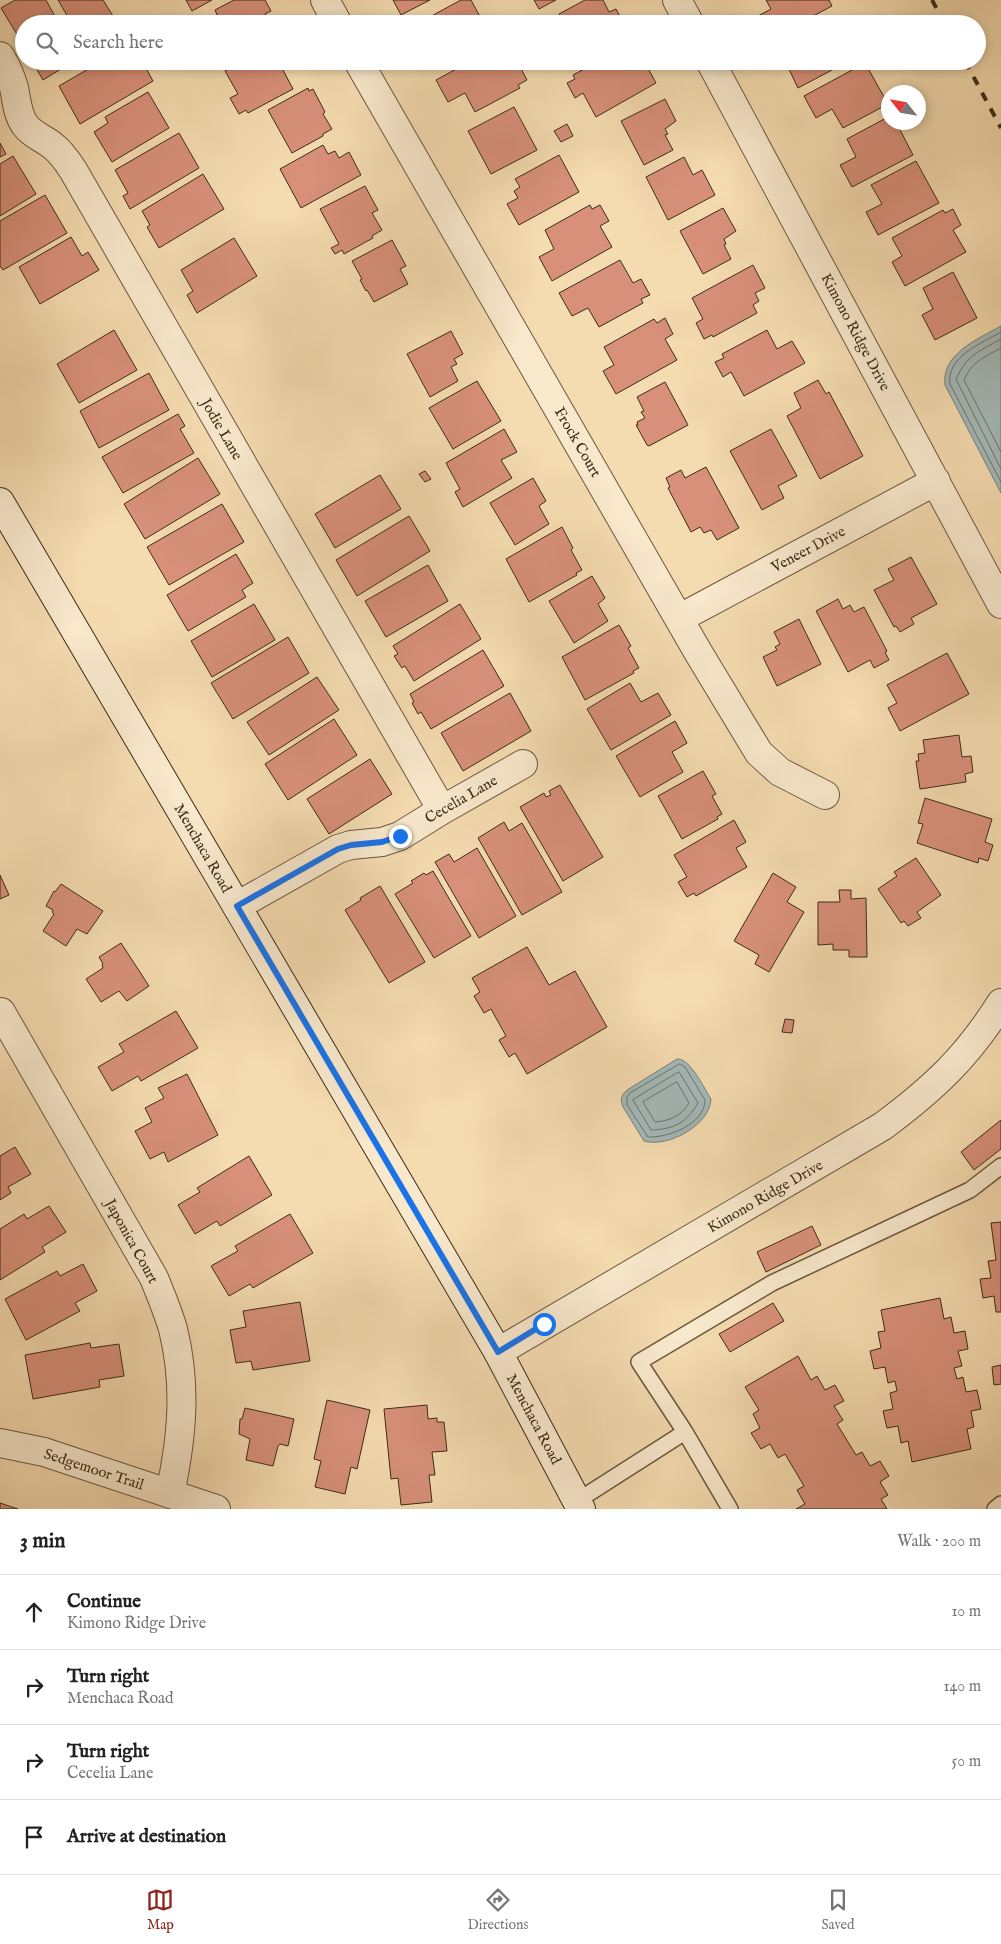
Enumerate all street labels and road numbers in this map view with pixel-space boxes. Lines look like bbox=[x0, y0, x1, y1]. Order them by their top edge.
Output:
street label: Kimono Ridge Drive bbox=[817, 270, 895, 394]
street label: Jodie Lane bbox=[195, 393, 247, 464]
street label: Frock Court bbox=[550, 404, 605, 481]
street label: Veneer Drive bbox=[767, 522, 849, 577]
street label: Cecelia Lane bbox=[421, 771, 501, 828]
street label: Menchaca Road bbox=[169, 800, 236, 897]
street label: Kimono Ridge Drive bbox=[704, 1156, 827, 1237]
street label: Japonica Court bbox=[100, 1194, 163, 1287]
street label: Menchaca Road bbox=[502, 1371, 566, 1469]
street label: Sedgemoor Trail bbox=[41, 1444, 147, 1495]

